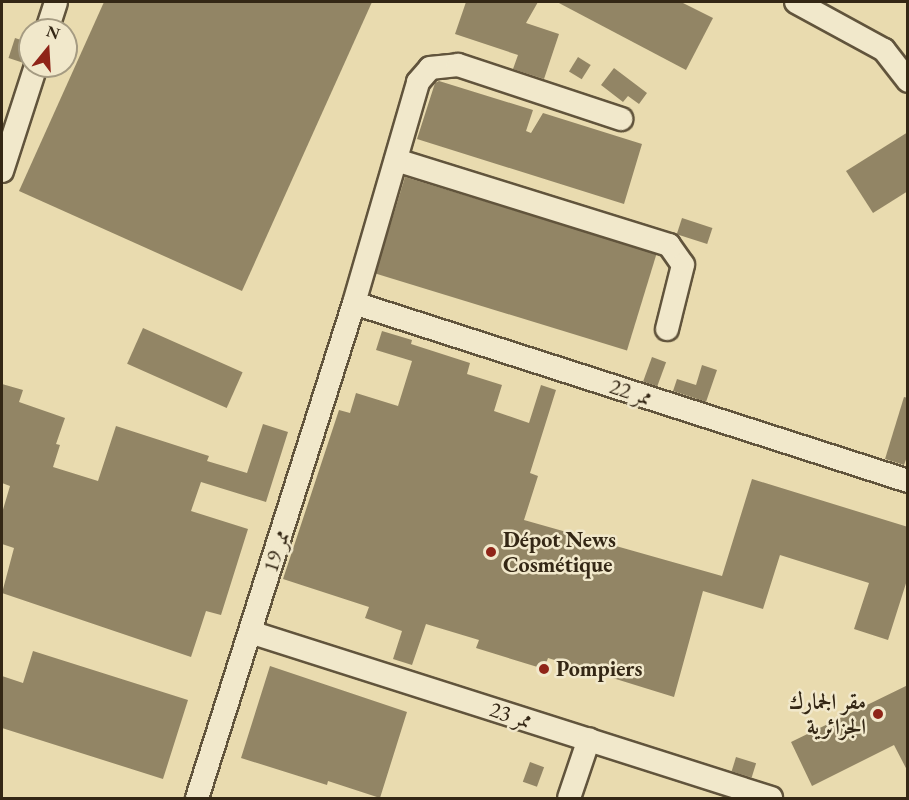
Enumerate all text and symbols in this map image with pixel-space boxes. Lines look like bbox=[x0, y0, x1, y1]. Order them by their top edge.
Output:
north arrow bbox=[18, 18, 78, 78]
text: N bbox=[44, 20, 62, 44]
street label: ممر 22 bbox=[606, 373, 656, 411]
street label: ممر 19 bbox=[257, 526, 295, 576]
place label: Dépot News Cosmétique bbox=[503, 526, 616, 578]
marker: Dépot News Cosmétique bbox=[484, 545, 498, 559]
place label: Pompiers bbox=[556, 656, 642, 682]
marker: Pompiers bbox=[537, 662, 551, 676]
place label: مقر الجمارك الجزائرية bbox=[789, 688, 866, 740]
street label: ممر 23 bbox=[486, 696, 536, 734]
marker: مقر الجمارك الجزائرية bbox=[871, 707, 885, 721]

